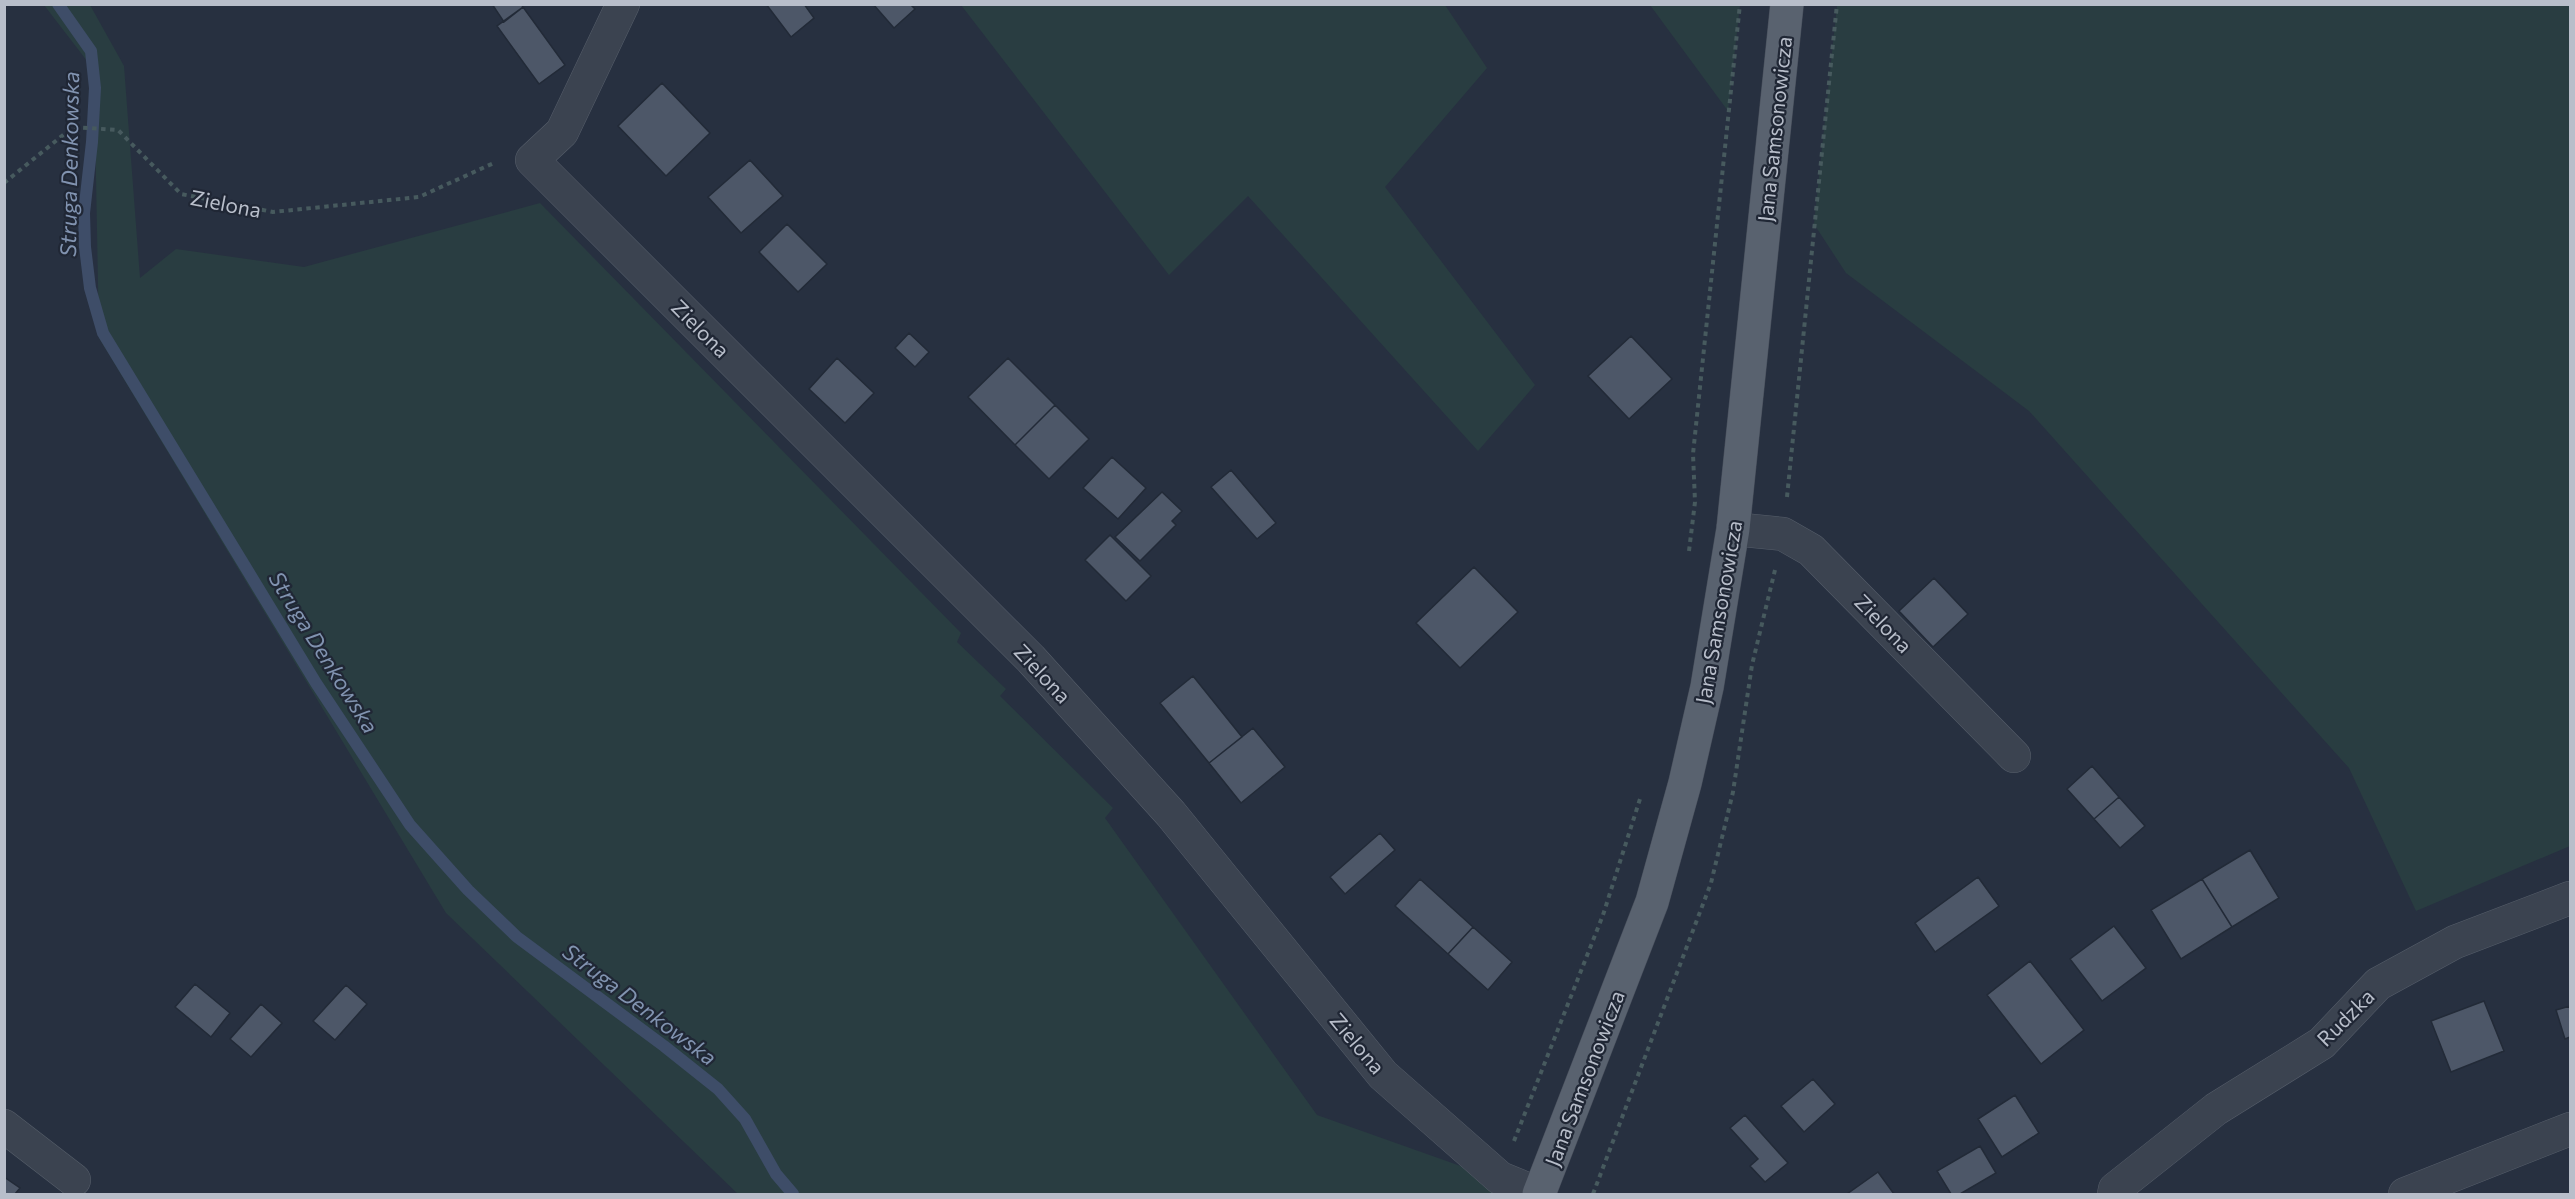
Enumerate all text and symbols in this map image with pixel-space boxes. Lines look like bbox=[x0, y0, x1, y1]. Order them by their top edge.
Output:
street label: Jana Samsonowicza bbox=[1752, 35, 1796, 223]
water label: Struga Denkowska bbox=[54, 71, 84, 257]
street label: Zielona bbox=[189, 184, 263, 222]
street label: Zielona bbox=[667, 294, 735, 362]
street label: Jana Samsonowicza bbox=[1690, 518, 1746, 706]
water label: Struga Denkowska bbox=[263, 566, 385, 738]
street label: Zielona bbox=[1850, 589, 1918, 657]
street label: Zielona bbox=[1009, 638, 1077, 708]
water label: Struga Denkowska bbox=[558, 937, 722, 1071]
street label: Rudzka bbox=[2311, 983, 2379, 1051]
street label: Jana Samsonowicza bbox=[1539, 987, 1629, 1169]
street label: Zielona bbox=[1325, 1008, 1391, 1078]

